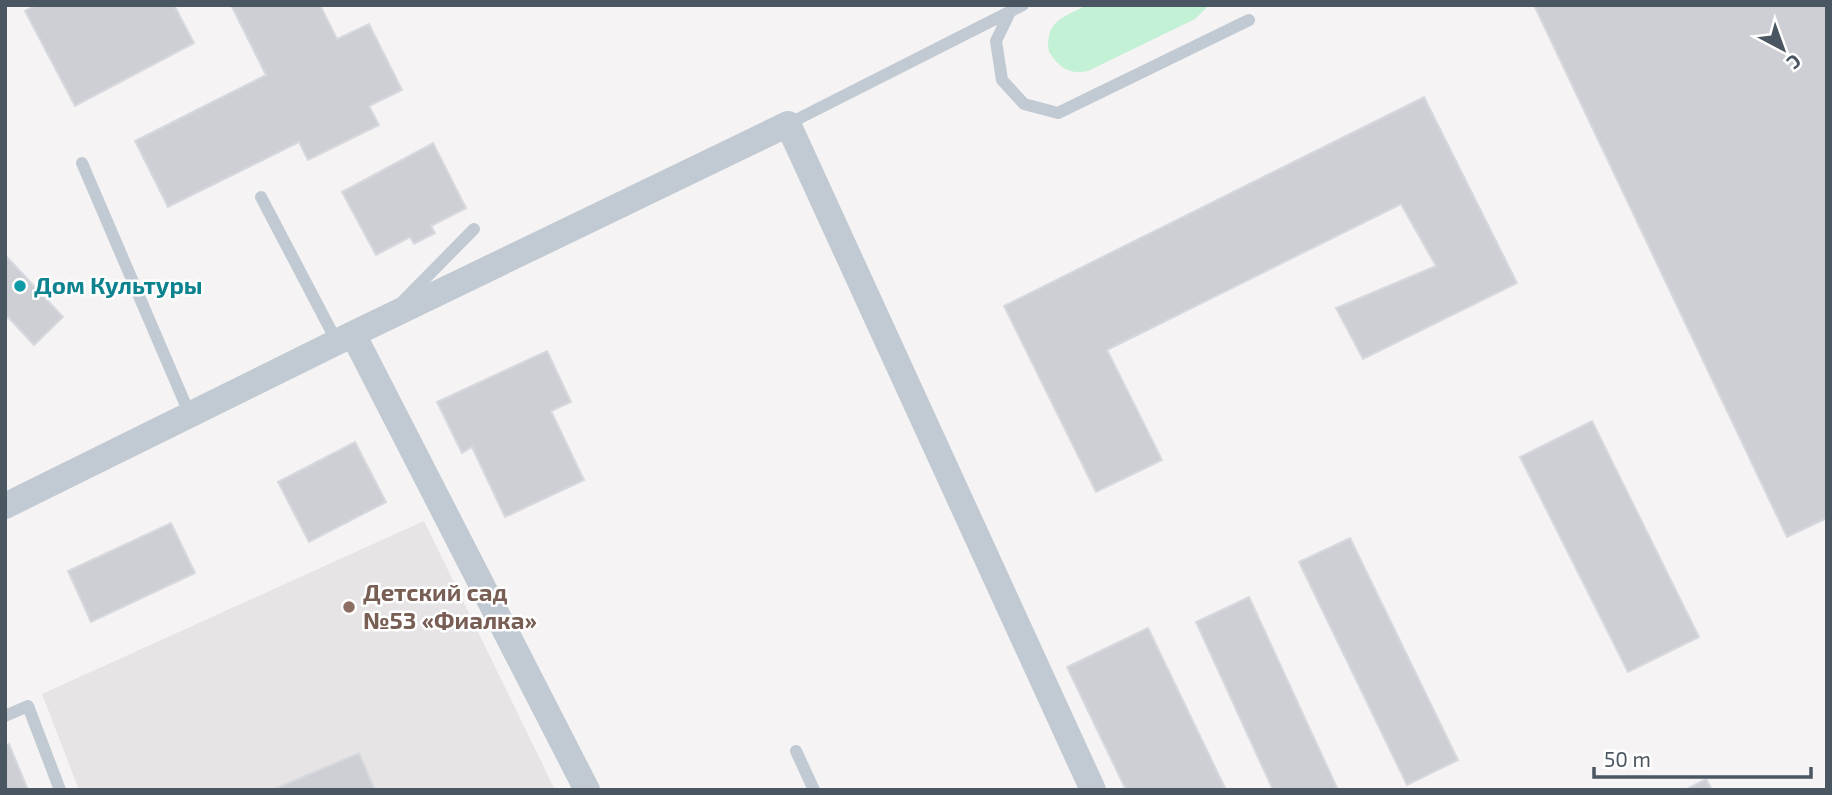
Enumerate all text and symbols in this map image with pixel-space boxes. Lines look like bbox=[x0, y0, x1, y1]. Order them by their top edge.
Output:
north arrow bbox=[1748, 14, 1818, 84]
text: С bbox=[1783, 50, 1806, 75]
place label: Дом Культуры bbox=[34, 270, 203, 299]
marker: Дом Культуры bbox=[12, 278, 28, 294]
place label: Детский сад №53 «Фиалка» bbox=[363, 577, 537, 634]
marker: Детский сад №53 «Фиалка» bbox=[341, 599, 357, 615]
scale bar bbox=[1594, 736, 1811, 780]
text: 50 m bbox=[1604, 746, 1651, 771]

